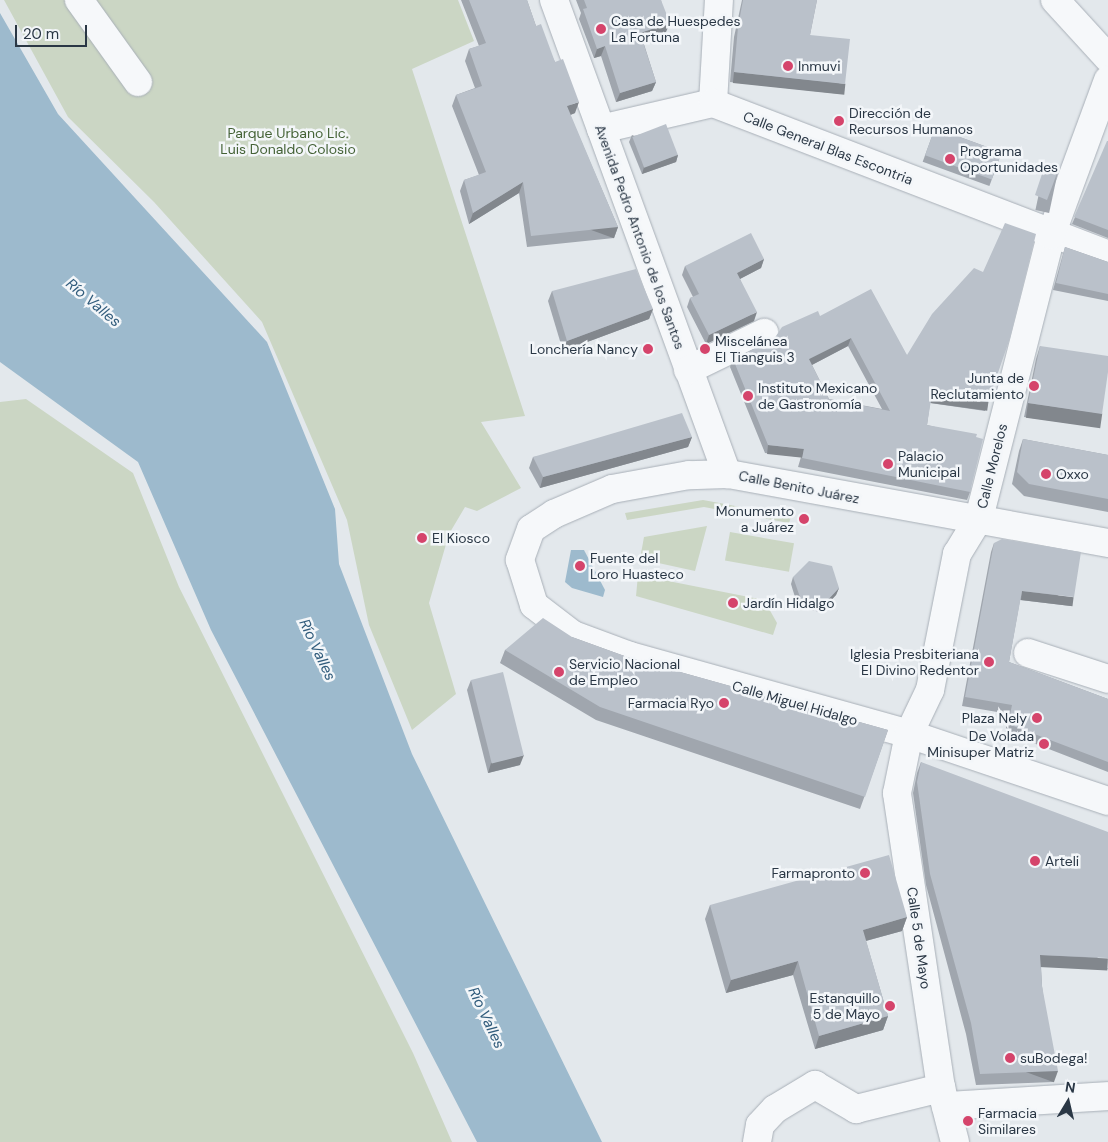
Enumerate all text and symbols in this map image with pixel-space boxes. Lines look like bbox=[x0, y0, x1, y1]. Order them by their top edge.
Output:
place label: Casa de Huespedes La Fortuna bbox=[611, 13, 740, 46]
scale bar bbox=[18, 15, 90, 47]
marker: Casa de Huespedes La Fortuna bbox=[595, 23, 607, 35]
text: 20 m bbox=[23, 24, 59, 44]
place label: Inmuvi bbox=[798, 58, 841, 74]
marker: Inmuvi bbox=[782, 60, 794, 72]
place label: Dirección de Recursos Humanos bbox=[849, 105, 973, 138]
street label: Calle General Blas Escontria bbox=[741, 108, 915, 188]
marker: Dirección de Recursos Humanos bbox=[833, 115, 845, 127]
street label: Avenida Pedro Antonio de los Santos bbox=[591, 122, 689, 352]
park label: Parque Urbano Lic. Luis Donaldo Colosio bbox=[220, 125, 356, 158]
place label: Programa Oportunidades bbox=[960, 143, 1058, 176]
marker: Programa Oportunidades bbox=[944, 153, 956, 165]
water label: Río Valles bbox=[62, 275, 124, 331]
place label: Miscelánea El Tianguis 3 bbox=[715, 333, 795, 366]
place label: Lonchería Nancy bbox=[530, 341, 638, 357]
marker: Lonchería Nancy bbox=[642, 343, 654, 355]
marker: Miscelánea El Tianguis 3 bbox=[699, 343, 711, 355]
place label: Junta de Reclutamiento bbox=[930, 370, 1024, 402]
place label: Instituto Mexicano de Gastronomía bbox=[758, 380, 877, 412]
marker: Junta de Reclutamiento bbox=[1028, 380, 1040, 392]
marker: Instituto Mexicano de Gastronomía bbox=[742, 390, 754, 402]
street label: Calle Morelos bbox=[973, 422, 1011, 510]
place label: Palacio Municipal bbox=[898, 448, 960, 481]
marker: Palacio Municipal bbox=[882, 458, 894, 470]
place label: Oxxo bbox=[1056, 466, 1089, 482]
street label: Calle Benito Juárez bbox=[737, 467, 861, 507]
marker: Oxxo bbox=[1040, 468, 1052, 480]
place label: Monumento a Juárez bbox=[716, 503, 794, 536]
marker: Monumento a Juárez bbox=[798, 513, 810, 525]
place label: El Kiosco bbox=[432, 530, 490, 546]
marker: El Kiosco bbox=[416, 532, 428, 544]
place label: Fuente del Loro Huasteco bbox=[590, 550, 684, 582]
marker: Fuente del Loro Huasteco bbox=[574, 560, 586, 572]
place label: Jardín Hidalgo bbox=[743, 595, 834, 611]
marker: Jardín Hidalgo bbox=[727, 597, 739, 609]
water label: Río Valles bbox=[295, 616, 339, 684]
place label: Iglesia Presbiteriana El Divino Redentor bbox=[850, 646, 979, 679]
place label: Servicio Nacional de Empleo bbox=[569, 656, 680, 689]
marker: Iglesia Presbiteriana El Divino Redentor bbox=[983, 656, 995, 668]
marker: Servicio Nacional de Empleo bbox=[553, 666, 565, 678]
street label: Calle Miguel Hidalgo bbox=[730, 677, 860, 729]
place label: Farmacia Ryo bbox=[628, 695, 714, 711]
marker: Farmacia Ryo bbox=[718, 697, 730, 709]
place label: Plaza Nely bbox=[962, 710, 1027, 726]
marker: Plaza Nely bbox=[1031, 712, 1043, 724]
place label: De Volada Minisuper Matriz bbox=[927, 728, 1034, 760]
marker: De Volada Minisuper Matriz bbox=[1038, 738, 1050, 750]
place label: Arteli bbox=[1045, 853, 1079, 869]
marker: Arteli bbox=[1029, 855, 1041, 867]
place label: Farmapronto bbox=[771, 865, 855, 881]
marker: Farmapronto bbox=[859, 867, 871, 879]
street label: Calle 5 de Mayo bbox=[904, 886, 934, 990]
water label: Río Valles bbox=[464, 984, 508, 1052]
place label: Estanquillo 5 de Mayo bbox=[810, 990, 880, 1022]
marker: Estanquillo 5 de Mayo bbox=[884, 1000, 896, 1012]
place label: suBodega! bbox=[1020, 1050, 1087, 1066]
marker: suBodega! bbox=[1004, 1052, 1016, 1064]
north arrow bbox=[1043, 1077, 1093, 1127]
text: N bbox=[1064, 1077, 1077, 1097]
place label: Farmacia Similares bbox=[978, 1105, 1037, 1138]
marker: Farmacia Similares bbox=[962, 1115, 974, 1127]

